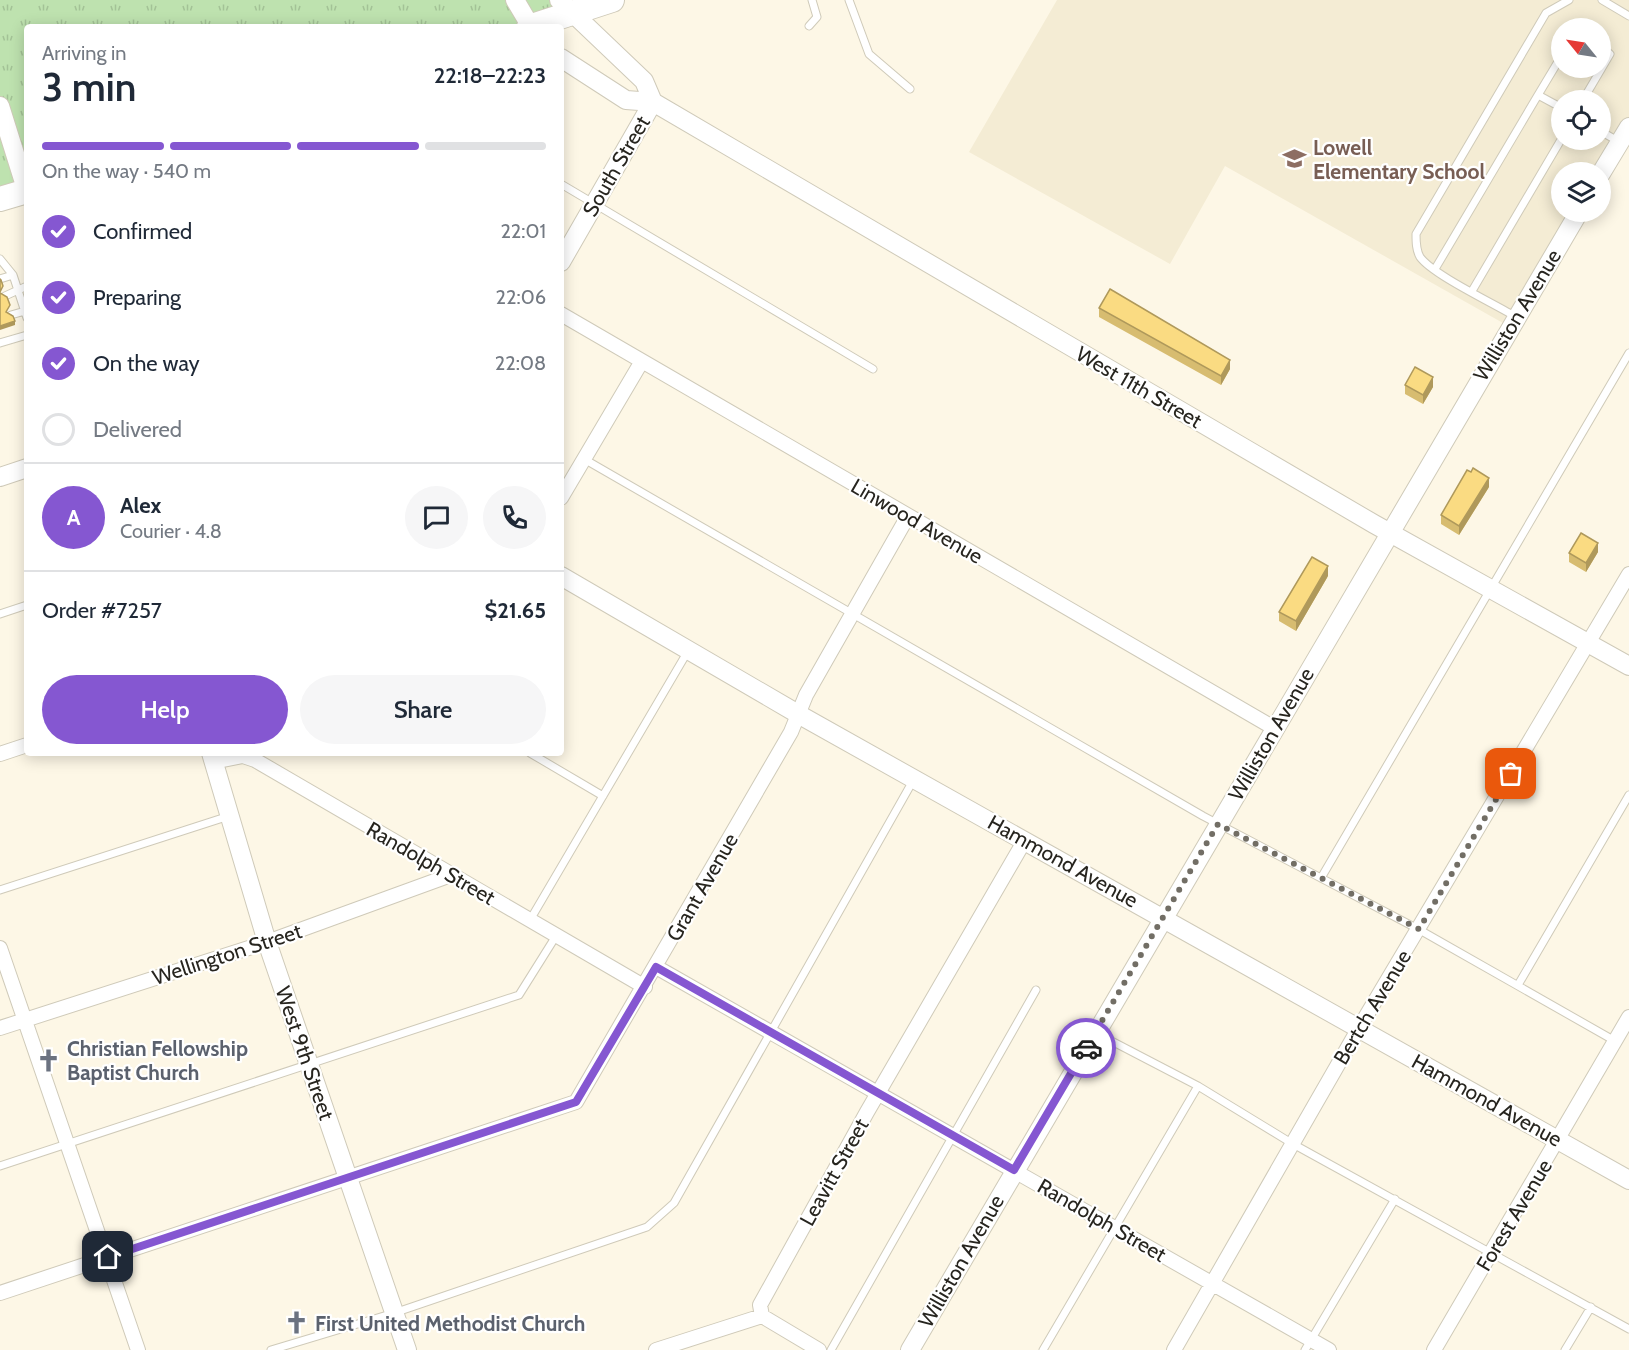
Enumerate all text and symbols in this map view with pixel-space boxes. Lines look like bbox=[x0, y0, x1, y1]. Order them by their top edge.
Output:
north arrow bbox=[1551, 18, 1611, 78]
map controls bbox=[1551, 18, 1611, 222]
text: Arriving in bbox=[42, 41, 126, 65]
text: 22:18–22:23 bbox=[434, 62, 546, 89]
text: 3 min bbox=[42, 63, 136, 111]
button: locate bbox=[1551, 90, 1611, 150]
street label: South Street bbox=[577, 111, 655, 221]
place label: Lowell Elementary School bbox=[1313, 135, 1486, 184]
school or university icon: Lowell Elementary School bbox=[1282, 146, 1308, 172]
text: On the way · 540 m bbox=[42, 159, 211, 183]
button: layers bbox=[1551, 162, 1611, 222]
icon: check bbox=[42, 215, 75, 248]
text: Confirmed bbox=[93, 218, 192, 245]
text: 22:01 bbox=[500, 219, 546, 243]
street label: Williston Avenue bbox=[1468, 245, 1566, 385]
icon: check bbox=[42, 281, 75, 314]
text: Preparing bbox=[93, 284, 181, 311]
text: 22:06 bbox=[496, 285, 546, 309]
street label: West 11th Street bbox=[1072, 341, 1206, 433]
icon: check bbox=[42, 347, 75, 380]
text: On the way bbox=[93, 350, 200, 377]
text: 22:08 bbox=[495, 351, 546, 375]
text: Delivered bbox=[93, 416, 182, 443]
street label: Linwood Avenue bbox=[847, 473, 987, 569]
button: chat bbox=[405, 486, 468, 549]
button: phone bbox=[483, 486, 546, 549]
text: Alex bbox=[120, 492, 161, 519]
text: A bbox=[67, 504, 80, 531]
text: Courier · 4.8 bbox=[120, 519, 222, 543]
text: Order #7257 bbox=[42, 597, 162, 624]
text: $21.65 bbox=[484, 597, 546, 624]
street label: Williston Avenue bbox=[1223, 663, 1319, 805]
button: Help bbox=[42, 675, 288, 744]
button: Share bbox=[300, 675, 546, 744]
pin bbox=[1485, 748, 1536, 799]
icon: bag bbox=[1494, 757, 1527, 790]
street label: Hammond Avenue bbox=[984, 809, 1143, 913]
street label: Randolph Street bbox=[362, 816, 500, 910]
street label: Grant Avenue bbox=[661, 828, 743, 945]
street label: Wellington Street bbox=[149, 918, 305, 990]
street label: Bertch Avenue bbox=[1328, 945, 1416, 1069]
street label: West 9th Street bbox=[270, 983, 340, 1123]
courier bbox=[1056, 1018, 1116, 1078]
icon: car bbox=[1070, 1032, 1103, 1065]
place label: Christian Fellowship Baptist Church bbox=[67, 1036, 248, 1085]
church icon: Christian Fellowship Baptist Church bbox=[36, 1047, 62, 1073]
street label: Hammond Avenue bbox=[1408, 1048, 1567, 1152]
street label: Leavitt Street bbox=[794, 1114, 874, 1230]
street label: Forest Avenue bbox=[1471, 1154, 1557, 1275]
street label: Randolph Street bbox=[1033, 1173, 1171, 1267]
street label: Williston Avenue bbox=[913, 1190, 1009, 1332]
pin bbox=[82, 1231, 133, 1282]
icon: home bbox=[91, 1240, 124, 1273]
church icon: First United Methodist Church bbox=[284, 1310, 310, 1336]
place label: First United Methodist Church bbox=[315, 1311, 585, 1336]

